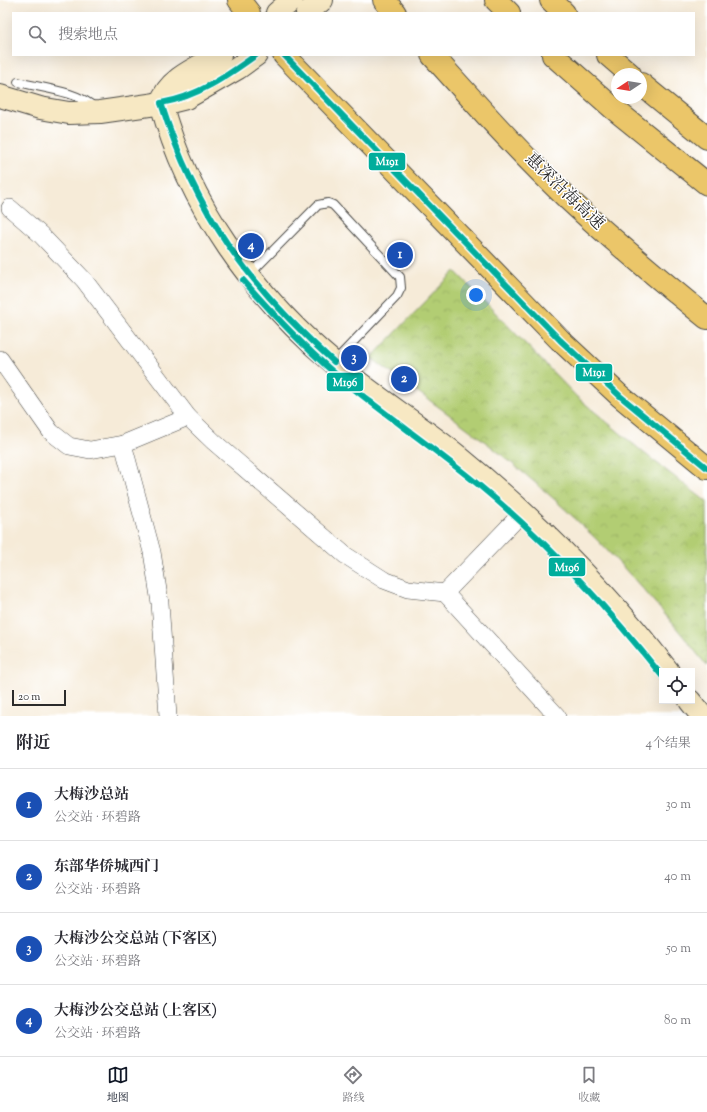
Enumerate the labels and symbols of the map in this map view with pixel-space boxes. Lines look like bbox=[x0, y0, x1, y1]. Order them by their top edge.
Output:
north arrow bbox=[611, 68, 647, 104]
street label: 惠深沿海高速 bbox=[519, 148, 609, 236]
line badge: M191 bbox=[368, 152, 406, 171]
text: M191 bbox=[375, 154, 399, 170]
pin: 4 bbox=[238, 231, 264, 261]
pin: 1 bbox=[387, 240, 413, 270]
your location bbox=[466, 285, 486, 305]
pin: 3 bbox=[341, 343, 367, 373]
line badge: M191 bbox=[575, 363, 613, 382]
pin: 2 bbox=[391, 364, 417, 394]
text: M191 bbox=[582, 365, 606, 381]
line badge: M196 bbox=[326, 372, 364, 392]
text: M196 bbox=[332, 375, 358, 391]
line badge: M196 bbox=[548, 557, 586, 577]
text: M196 bbox=[554, 560, 580, 576]
scale bar bbox=[12, 688, 66, 707]

